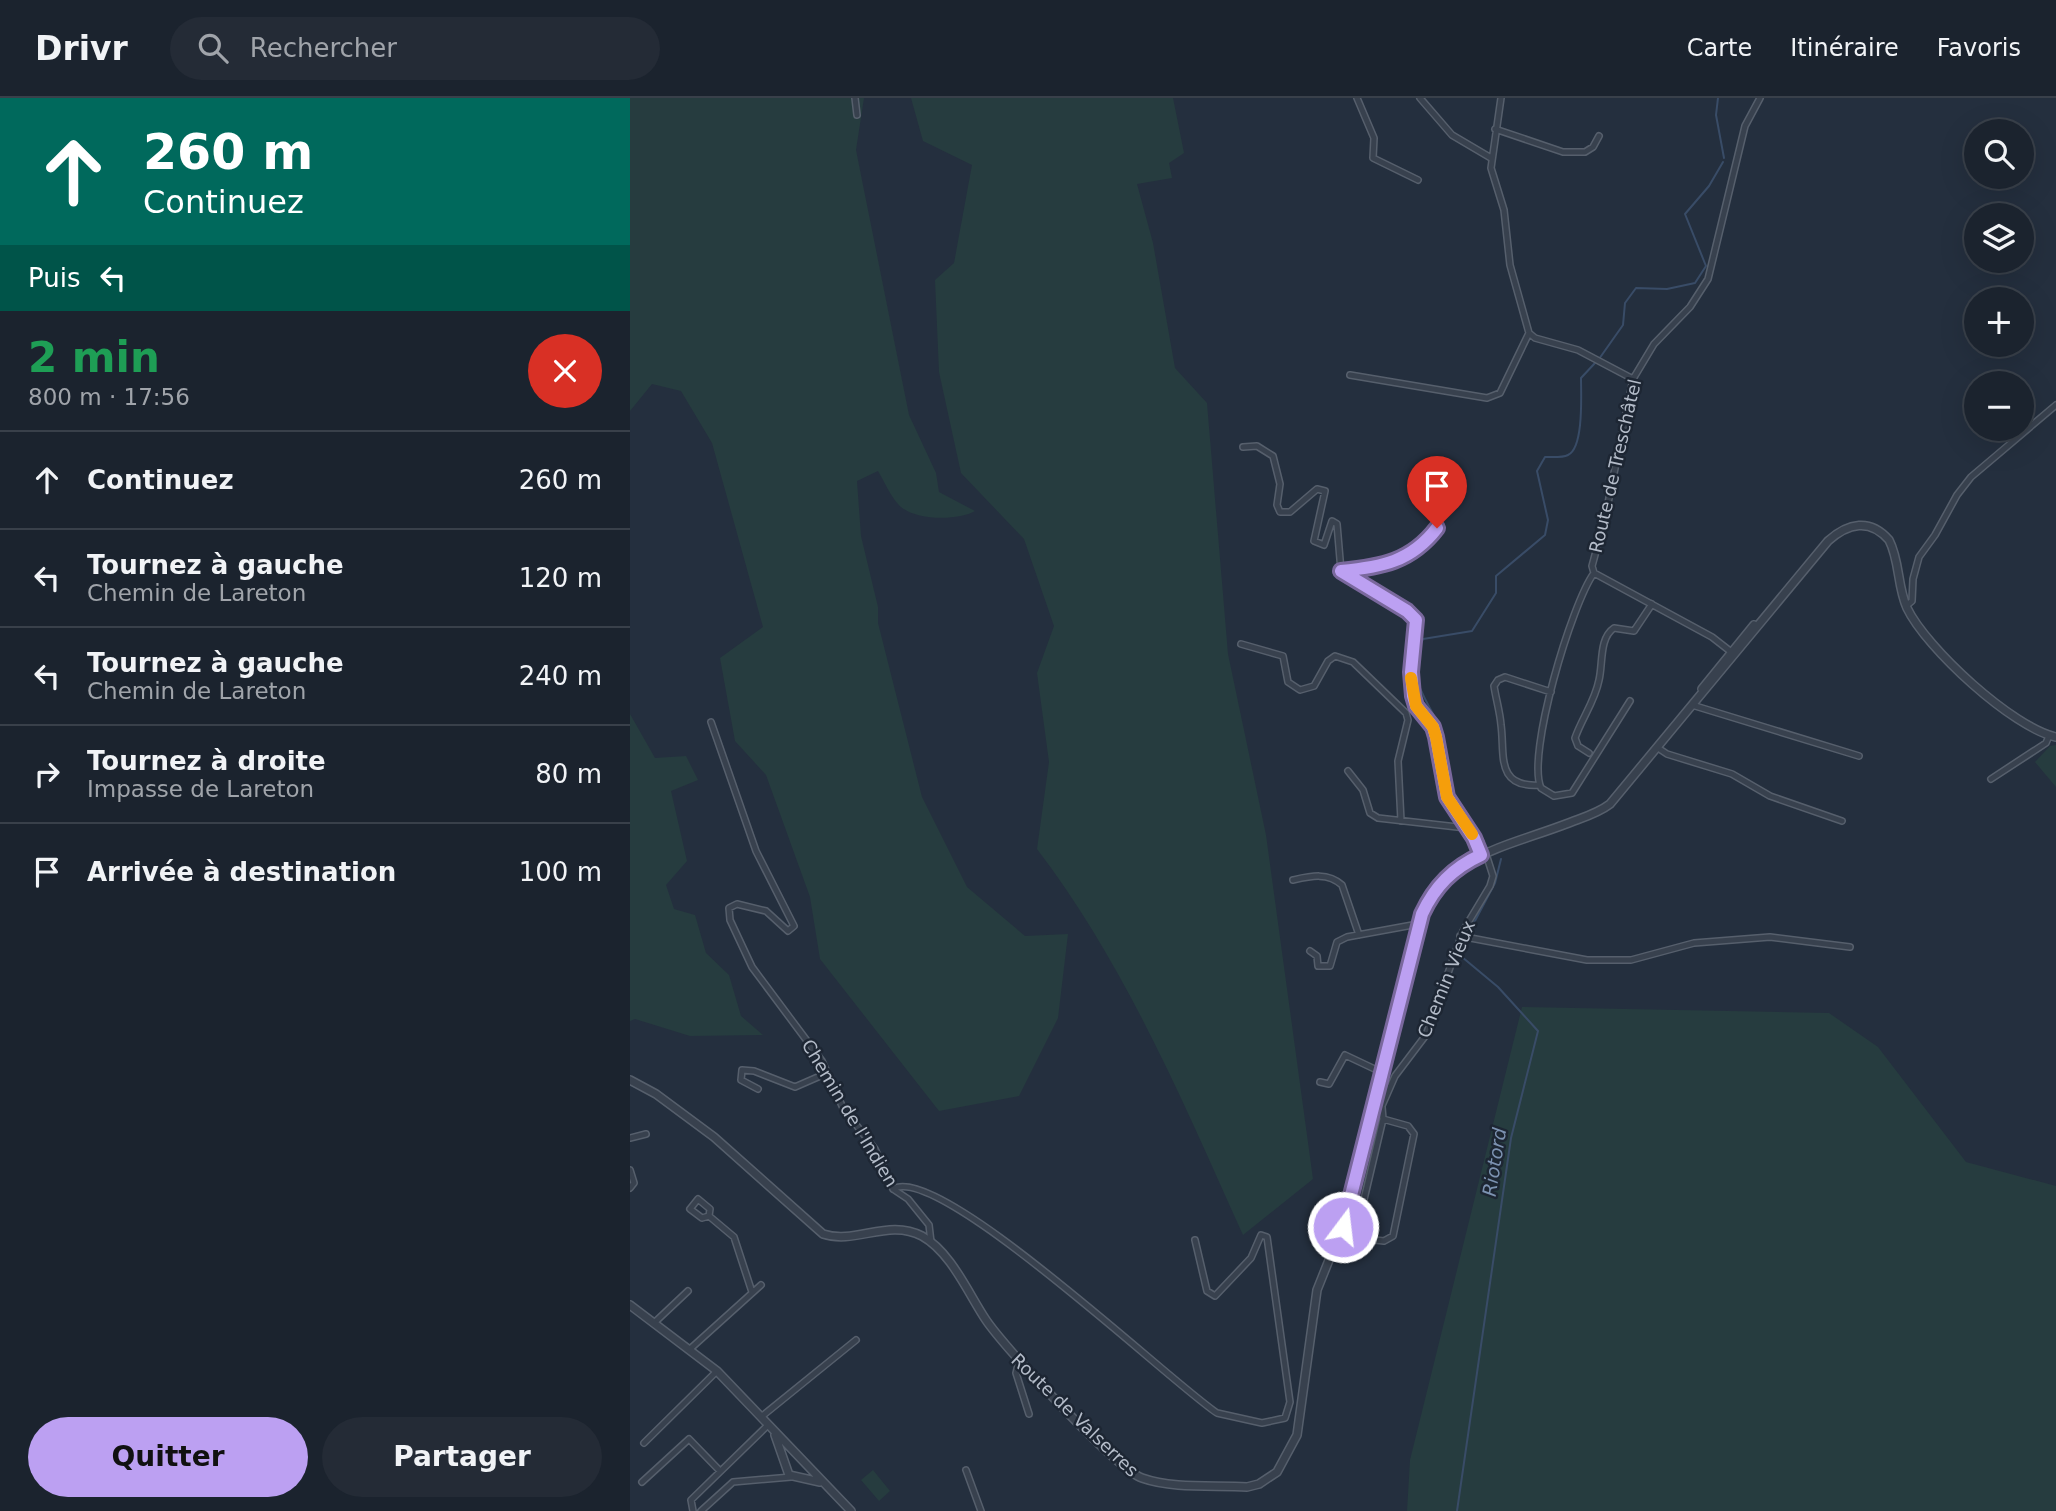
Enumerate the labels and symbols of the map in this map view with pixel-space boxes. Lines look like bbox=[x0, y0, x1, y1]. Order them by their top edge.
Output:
street label: Route de Treschâtel bbox=[1585, 377, 1645, 555]
pin bbox=[1407, 456, 1467, 528]
street label: Chemin Vieux bbox=[1413, 917, 1479, 1041]
street label: Chemin de l'Indien bbox=[798, 1035, 902, 1191]
water label: Riotord bbox=[1478, 1125, 1510, 1198]
position arrow bbox=[1306, 1190, 1380, 1264]
street label: Route de Valserres bbox=[1007, 1349, 1143, 1481]

